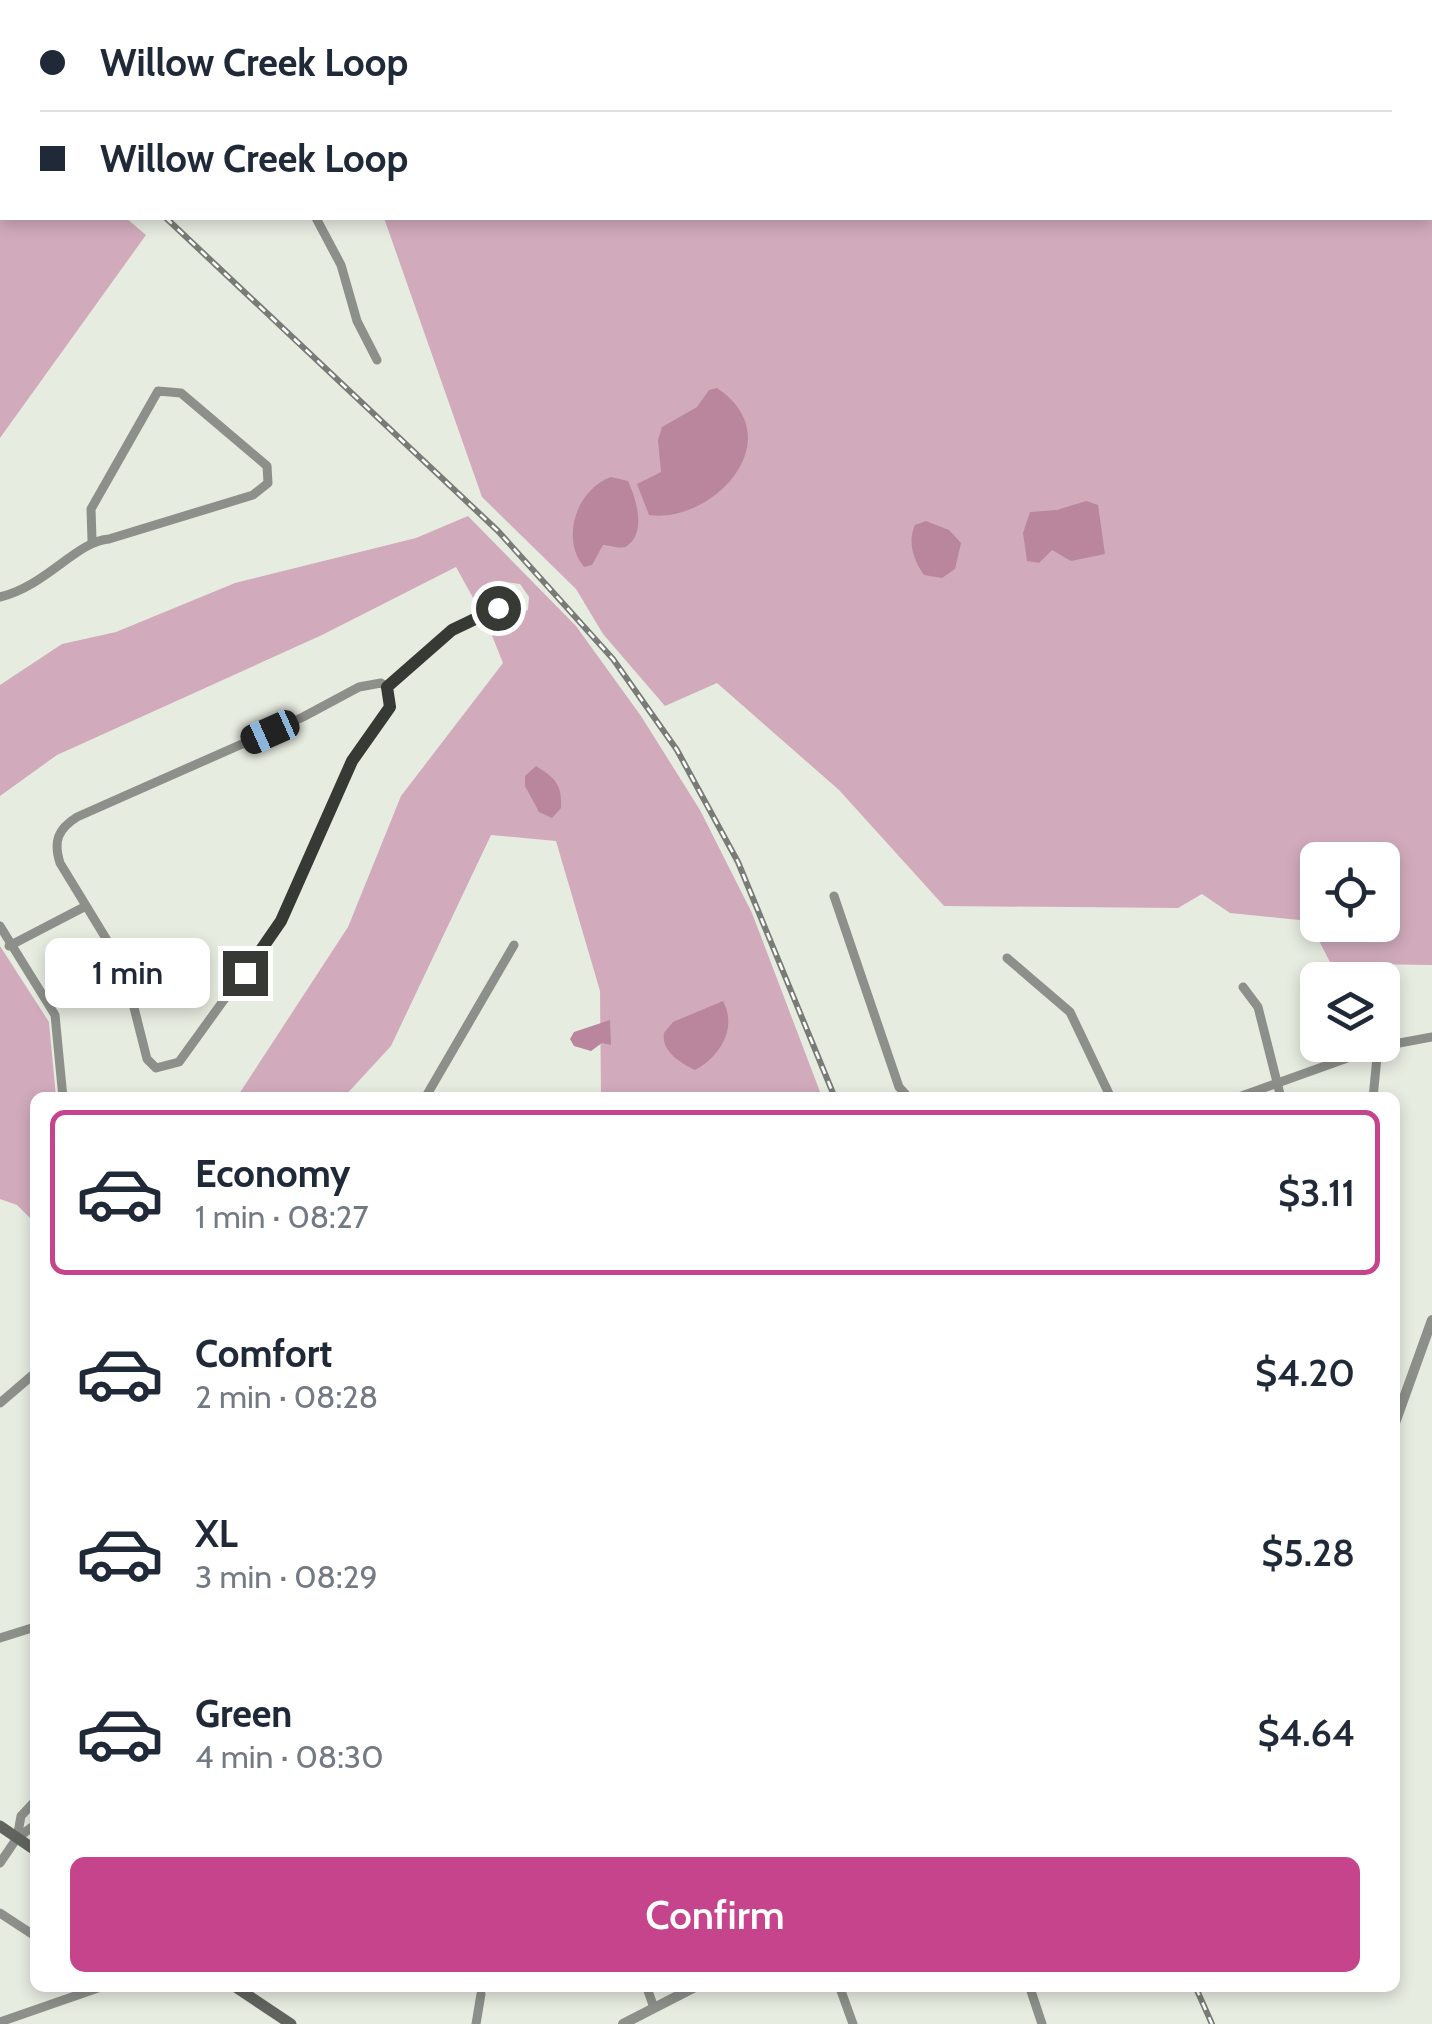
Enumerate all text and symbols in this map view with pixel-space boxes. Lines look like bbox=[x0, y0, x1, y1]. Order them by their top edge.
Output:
text: Willow Creek Loop bbox=[100, 39, 408, 86]
text: Willow Creek Loop bbox=[100, 135, 408, 182]
route start bbox=[476, 586, 521, 631]
car bbox=[236, 706, 304, 758]
map controls bbox=[1300, 842, 1400, 1062]
button: locate bbox=[1300, 842, 1400, 942]
callout: 1 min bbox=[45, 938, 210, 1008]
route end bbox=[223, 951, 268, 996]
text: 1 min bbox=[92, 953, 163, 992]
button: layers bbox=[1300, 962, 1400, 1062]
icon: car bbox=[75, 1148, 165, 1238]
text: Economy bbox=[195, 1150, 350, 1197]
text: $3.11 bbox=[1278, 1169, 1355, 1216]
text: 1 min · 08:27 bbox=[195, 1197, 369, 1236]
icon: car bbox=[75, 1328, 165, 1418]
text: Comfort bbox=[195, 1330, 332, 1377]
text: $4.20 bbox=[1255, 1349, 1355, 1396]
text: 2 min · 08:28 bbox=[195, 1377, 378, 1416]
icon: car bbox=[75, 1508, 165, 1598]
text: XL bbox=[195, 1510, 238, 1557]
text: $5.28 bbox=[1261, 1529, 1355, 1576]
text: 3 min · 08:29 bbox=[195, 1557, 378, 1596]
icon: car bbox=[75, 1688, 165, 1778]
text: Green bbox=[195, 1690, 292, 1737]
text: $4.64 bbox=[1257, 1709, 1355, 1756]
text: 4 min · 08:30 bbox=[195, 1737, 383, 1776]
button: Confirm bbox=[70, 1857, 1360, 1972]

